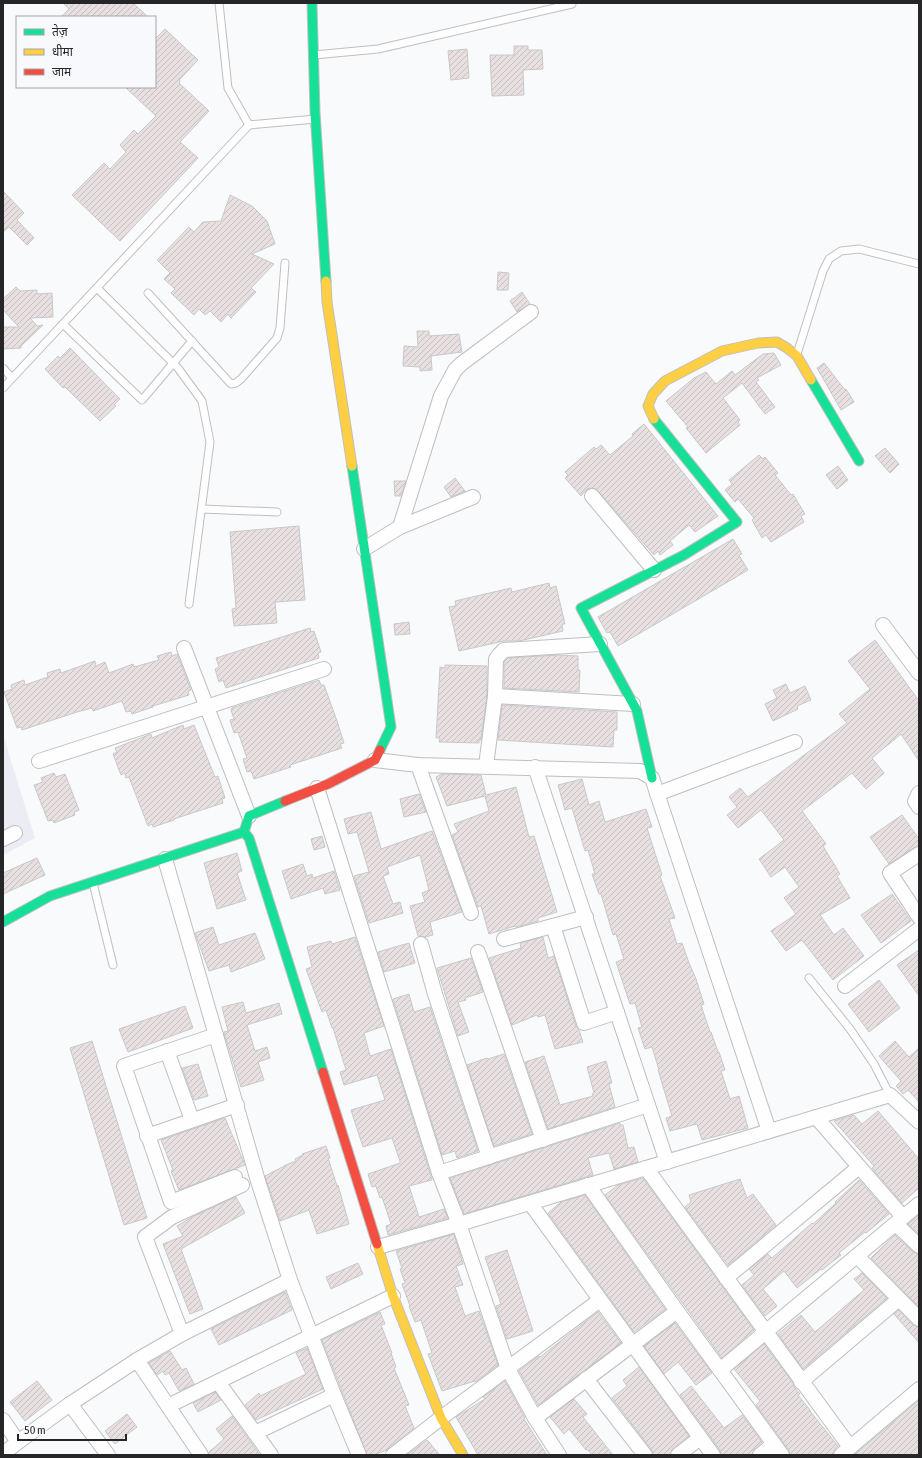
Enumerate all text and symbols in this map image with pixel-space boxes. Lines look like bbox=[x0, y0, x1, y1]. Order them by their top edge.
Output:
legend bbox=[16, 16, 156, 88]
text: तेज़ bbox=[52, 24, 69, 39]
text: धीमा bbox=[52, 44, 74, 59]
text: जाम bbox=[52, 65, 72, 79]
scale bar bbox=[18, 1416, 126, 1442]
text: 50 m bbox=[24, 1423, 46, 1437]

